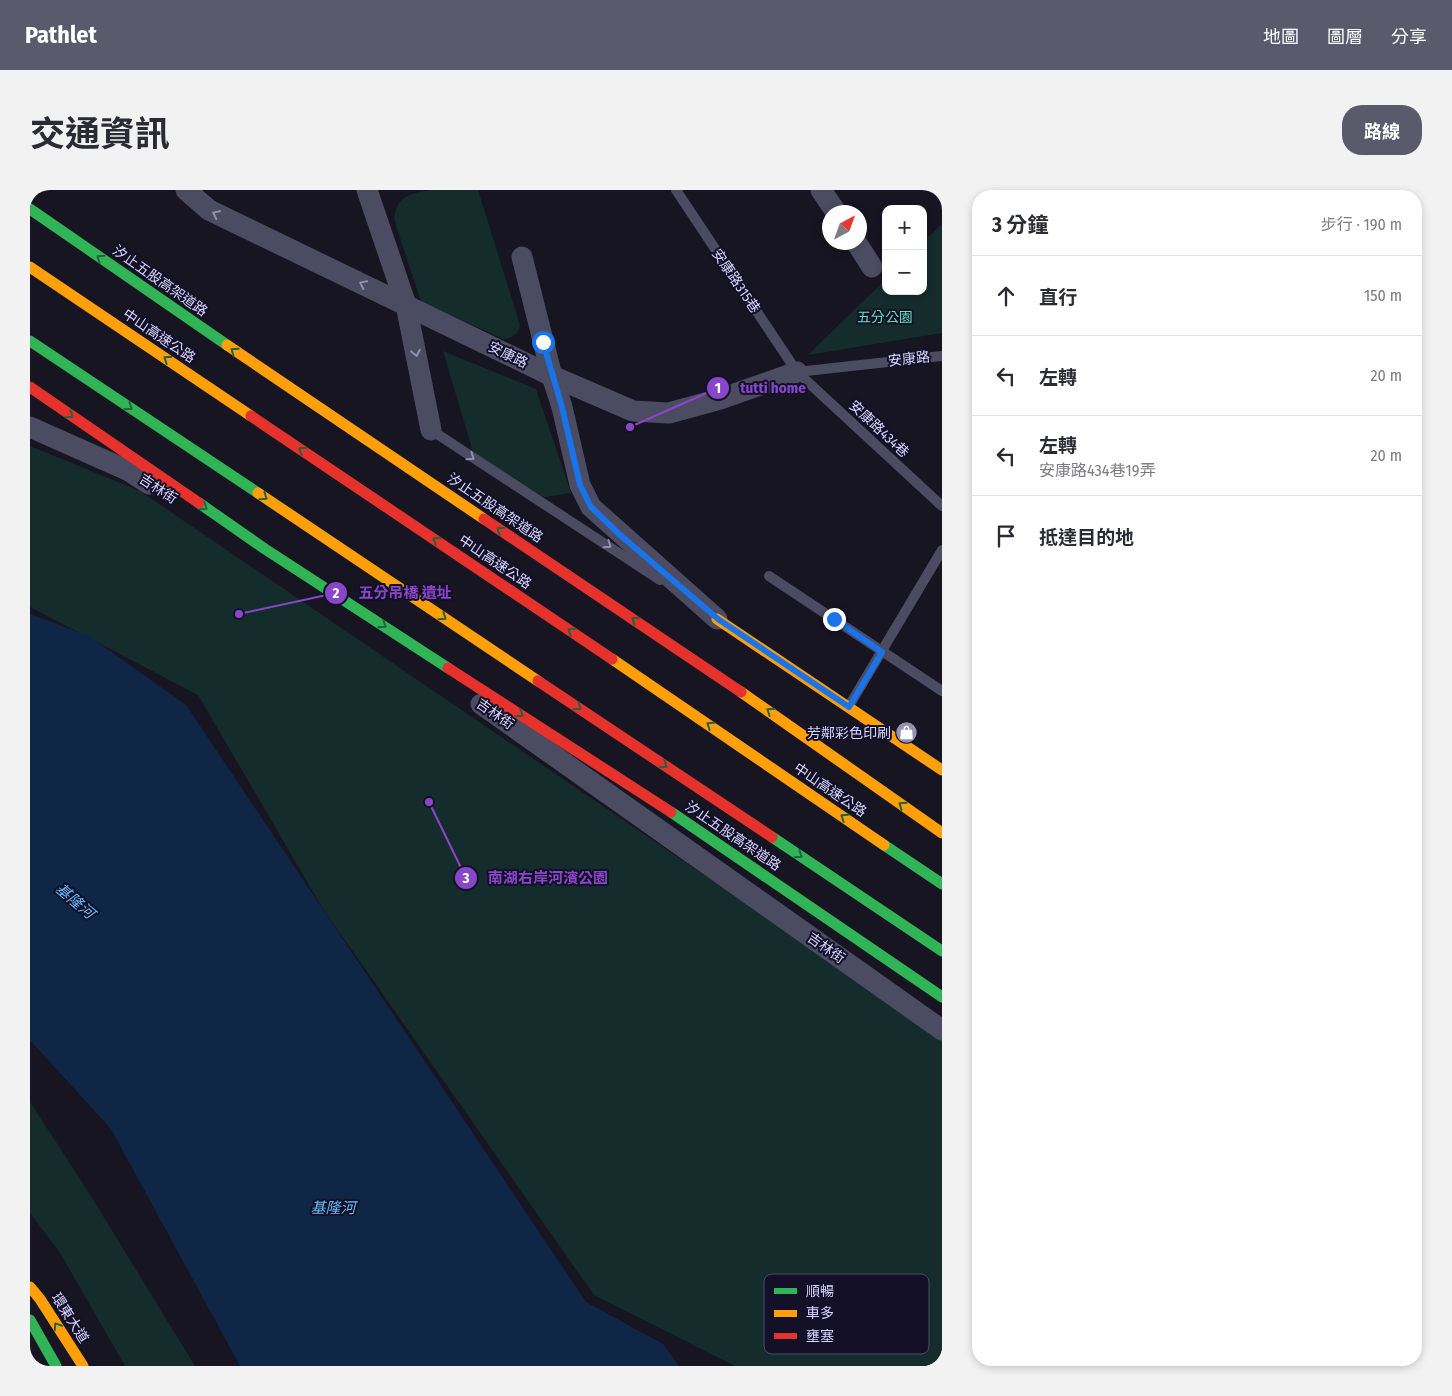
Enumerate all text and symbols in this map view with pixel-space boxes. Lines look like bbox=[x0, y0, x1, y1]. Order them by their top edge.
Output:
text: Pathlet bbox=[25, 21, 97, 49]
text: 地圖 bbox=[1263, 26, 1299, 48]
text: 圖層 bbox=[1327, 26, 1363, 48]
text: 分享 bbox=[1391, 26, 1427, 48]
button: 路線 bbox=[1342, 105, 1422, 155]
text: 交通資訊 bbox=[30, 113, 170, 155]
north arrow bbox=[822, 205, 867, 250]
map controls bbox=[882, 205, 927, 295]
button: + bbox=[882, 205, 927, 250]
one-way arrow bbox=[212, 209, 221, 220]
text: 3 分鐘 bbox=[992, 212, 1048, 238]
text: 步行 · 190 m bbox=[1321, 215, 1402, 234]
street label: 汐止五股高架道路 bbox=[109, 242, 211, 320]
street label: 安康路315巷 bbox=[708, 246, 764, 316]
button: − bbox=[882, 250, 927, 295]
one-way arrow bbox=[97, 255, 106, 264]
one-way arrow bbox=[359, 280, 368, 290]
icon: ahead bbox=[992, 282, 1020, 310]
text: 直行 bbox=[1039, 286, 1077, 309]
text: 150 m bbox=[1364, 286, 1402, 305]
street label: 中山高速公路 bbox=[119, 305, 199, 367]
park label: 五分公園 bbox=[857, 309, 913, 326]
route start bbox=[532, 331, 555, 354]
street label: 安康路 bbox=[485, 338, 531, 372]
one-way arrow bbox=[230, 348, 240, 357]
street label: 安康路 bbox=[887, 348, 931, 370]
one-way arrow bbox=[410, 349, 421, 358]
one-way arrow bbox=[163, 356, 172, 365]
icon: left bbox=[992, 362, 1020, 390]
text: 左轉 bbox=[1039, 366, 1077, 389]
text: 20 m bbox=[1371, 366, 1402, 385]
callout: tutti home bbox=[705, 373, 816, 403]
text: 1 bbox=[715, 379, 721, 397]
text: tutti home bbox=[740, 379, 806, 397]
street label: 安康路434巷 bbox=[846, 397, 912, 461]
one-way arrow bbox=[123, 401, 132, 410]
one-way arrow bbox=[64, 409, 74, 418]
text: 左轉 bbox=[1039, 434, 1077, 457]
icon: left bbox=[992, 442, 1020, 470]
one-way arrow bbox=[298, 446, 307, 456]
text: 20 m bbox=[1371, 446, 1402, 465]
one-way arrow bbox=[466, 451, 475, 460]
text: 安康路434巷19弄 bbox=[1039, 461, 1155, 480]
street label: 吉林街 bbox=[136, 470, 180, 508]
street label: 汐止五股高架道路 bbox=[444, 470, 546, 546]
one-way arrow bbox=[259, 491, 268, 501]
one-way arrow bbox=[198, 501, 208, 510]
icon: arrive bbox=[992, 522, 1020, 550]
text: 抵達目的地 bbox=[1039, 526, 1134, 549]
one-way arrow bbox=[496, 527, 506, 536]
street label: 中山高速公路 bbox=[455, 531, 535, 593]
one-way arrow bbox=[433, 537, 442, 546]
one-way arrow bbox=[602, 539, 612, 548]
callout: 五分吊橋 遺址 bbox=[324, 578, 462, 608]
text: 2 bbox=[332, 584, 340, 602]
text: 五分吊橋 遺址 bbox=[358, 584, 452, 602]
route end bbox=[823, 608, 846, 631]
one-way arrow bbox=[437, 611, 446, 620]
one-way arrow bbox=[631, 617, 640, 627]
one-way arrow bbox=[378, 619, 387, 629]
one-way arrow bbox=[567, 628, 577, 637]
street label: 吉林街 bbox=[473, 695, 517, 733]
one-way arrow bbox=[572, 701, 581, 710]
one-way arrow bbox=[514, 708, 523, 717]
one-way arrow bbox=[766, 708, 776, 717]
shop icon: 芳鄰彩色印刷 bbox=[895, 721, 919, 745]
one-way arrow bbox=[706, 722, 716, 731]
place label: 芳鄰彩色印刷 bbox=[807, 725, 891, 742]
one-way arrow bbox=[658, 759, 668, 768]
street label: 中山高速公路 bbox=[790, 759, 870, 821]
street label: 汐止五股高架道路 bbox=[682, 798, 784, 874]
one-way arrow bbox=[898, 802, 908, 811]
one-way arrow bbox=[840, 814, 850, 823]
one-way arrow bbox=[793, 849, 803, 858]
callout: 南湖右岸河濱公園 bbox=[453, 863, 618, 893]
text: 3 bbox=[461, 869, 470, 887]
text: 南湖右岸河濱公園 bbox=[488, 869, 608, 887]
water label: 基隆河 bbox=[52, 880, 100, 924]
street label: 吉林街 bbox=[804, 929, 848, 967]
water label: 基隆河 bbox=[310, 1199, 358, 1217]
legend bbox=[764, 1274, 929, 1354]
text: 順暢 bbox=[806, 1283, 834, 1300]
street label: 環東大道 bbox=[48, 1290, 92, 1346]
text: 車多 bbox=[806, 1305, 834, 1322]
one-way arrow bbox=[54, 1322, 64, 1331]
text: 壅塞 bbox=[806, 1328, 834, 1345]

